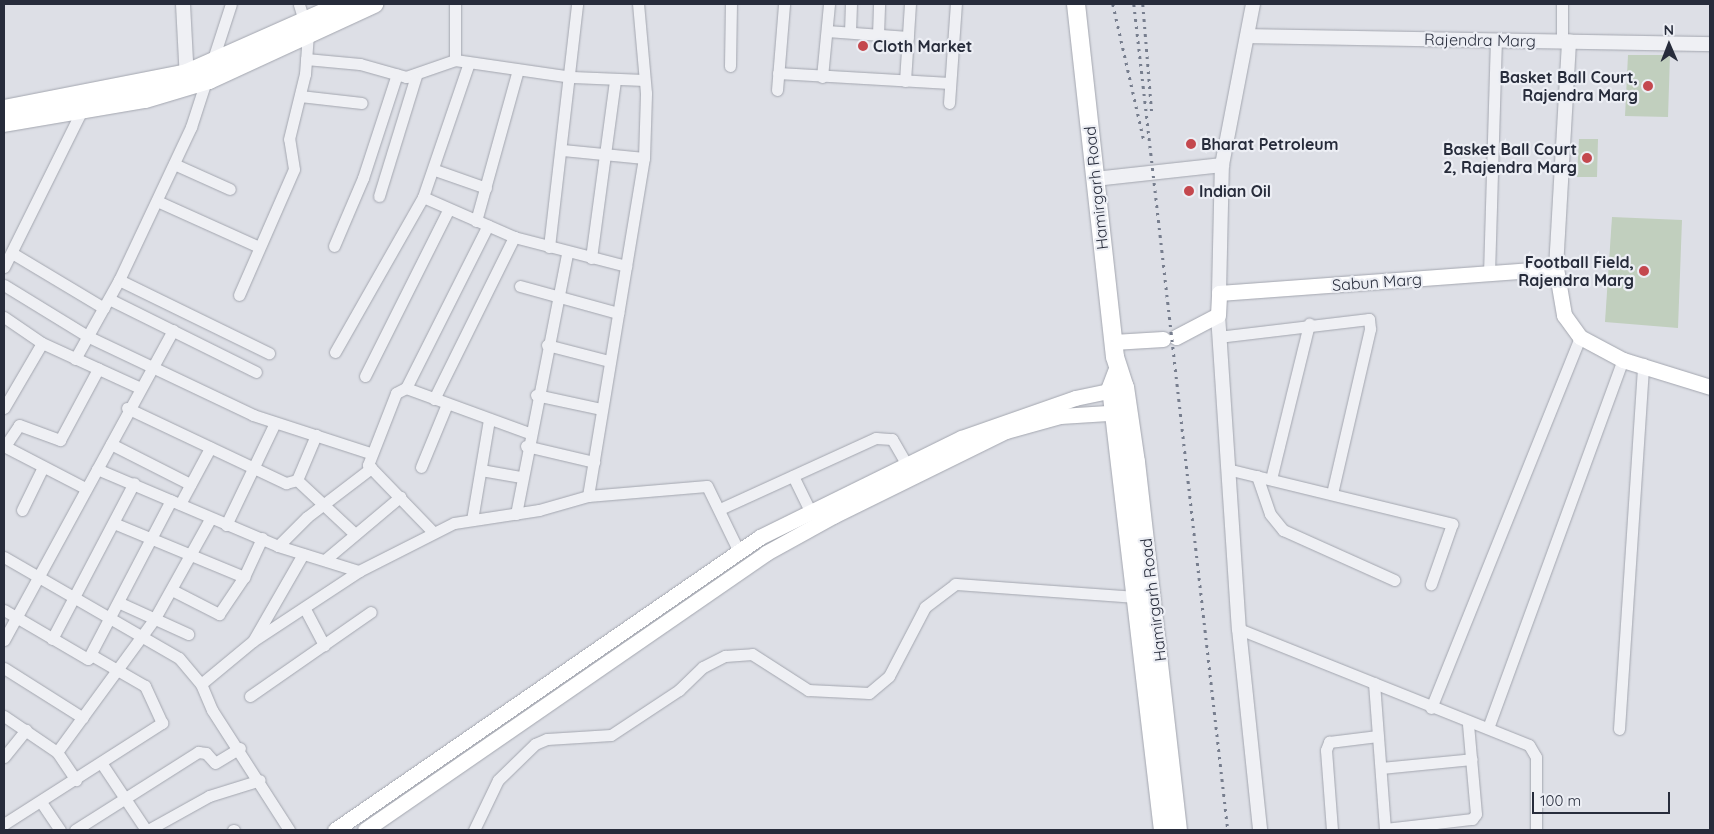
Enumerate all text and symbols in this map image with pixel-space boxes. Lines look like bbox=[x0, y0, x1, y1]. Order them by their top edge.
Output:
north arrow bbox=[1644, 20, 1694, 70]
text: N bbox=[1663, 21, 1674, 39]
street label: Rajendra Marg bbox=[1424, 29, 1536, 51]
place label: Cloth Market bbox=[873, 36, 972, 56]
marker: Cloth Market bbox=[857, 40, 869, 52]
place label: Basket Ball Court, Rajendra Marg bbox=[1500, 67, 1638, 105]
marker: Basket Ball Court, Rajendra Marg bbox=[1642, 80, 1654, 92]
street label: Hamirgarh Road bbox=[1080, 125, 1112, 251]
place label: Bharat Petroleum bbox=[1201, 134, 1338, 154]
marker: Bharat Petroleum bbox=[1185, 138, 1197, 150]
place label: Basket Ball Court 2, Rajendra Marg bbox=[1443, 139, 1577, 177]
marker: Basket Ball Court 2, Rajendra Marg bbox=[1581, 152, 1593, 164]
place label: Indian Oil bbox=[1199, 181, 1271, 201]
marker: Indian Oil bbox=[1183, 185, 1195, 197]
place label: Football Field, Rajendra Marg bbox=[1518, 252, 1634, 290]
marker: Football Field, Rajendra Marg bbox=[1638, 265, 1650, 277]
street label: Sabun Marg bbox=[1331, 269, 1423, 295]
street label: Hamirgarh Road bbox=[1136, 537, 1170, 663]
scale bar bbox=[1534, 782, 1672, 814]
text: 100 m bbox=[1540, 791, 1581, 810]

